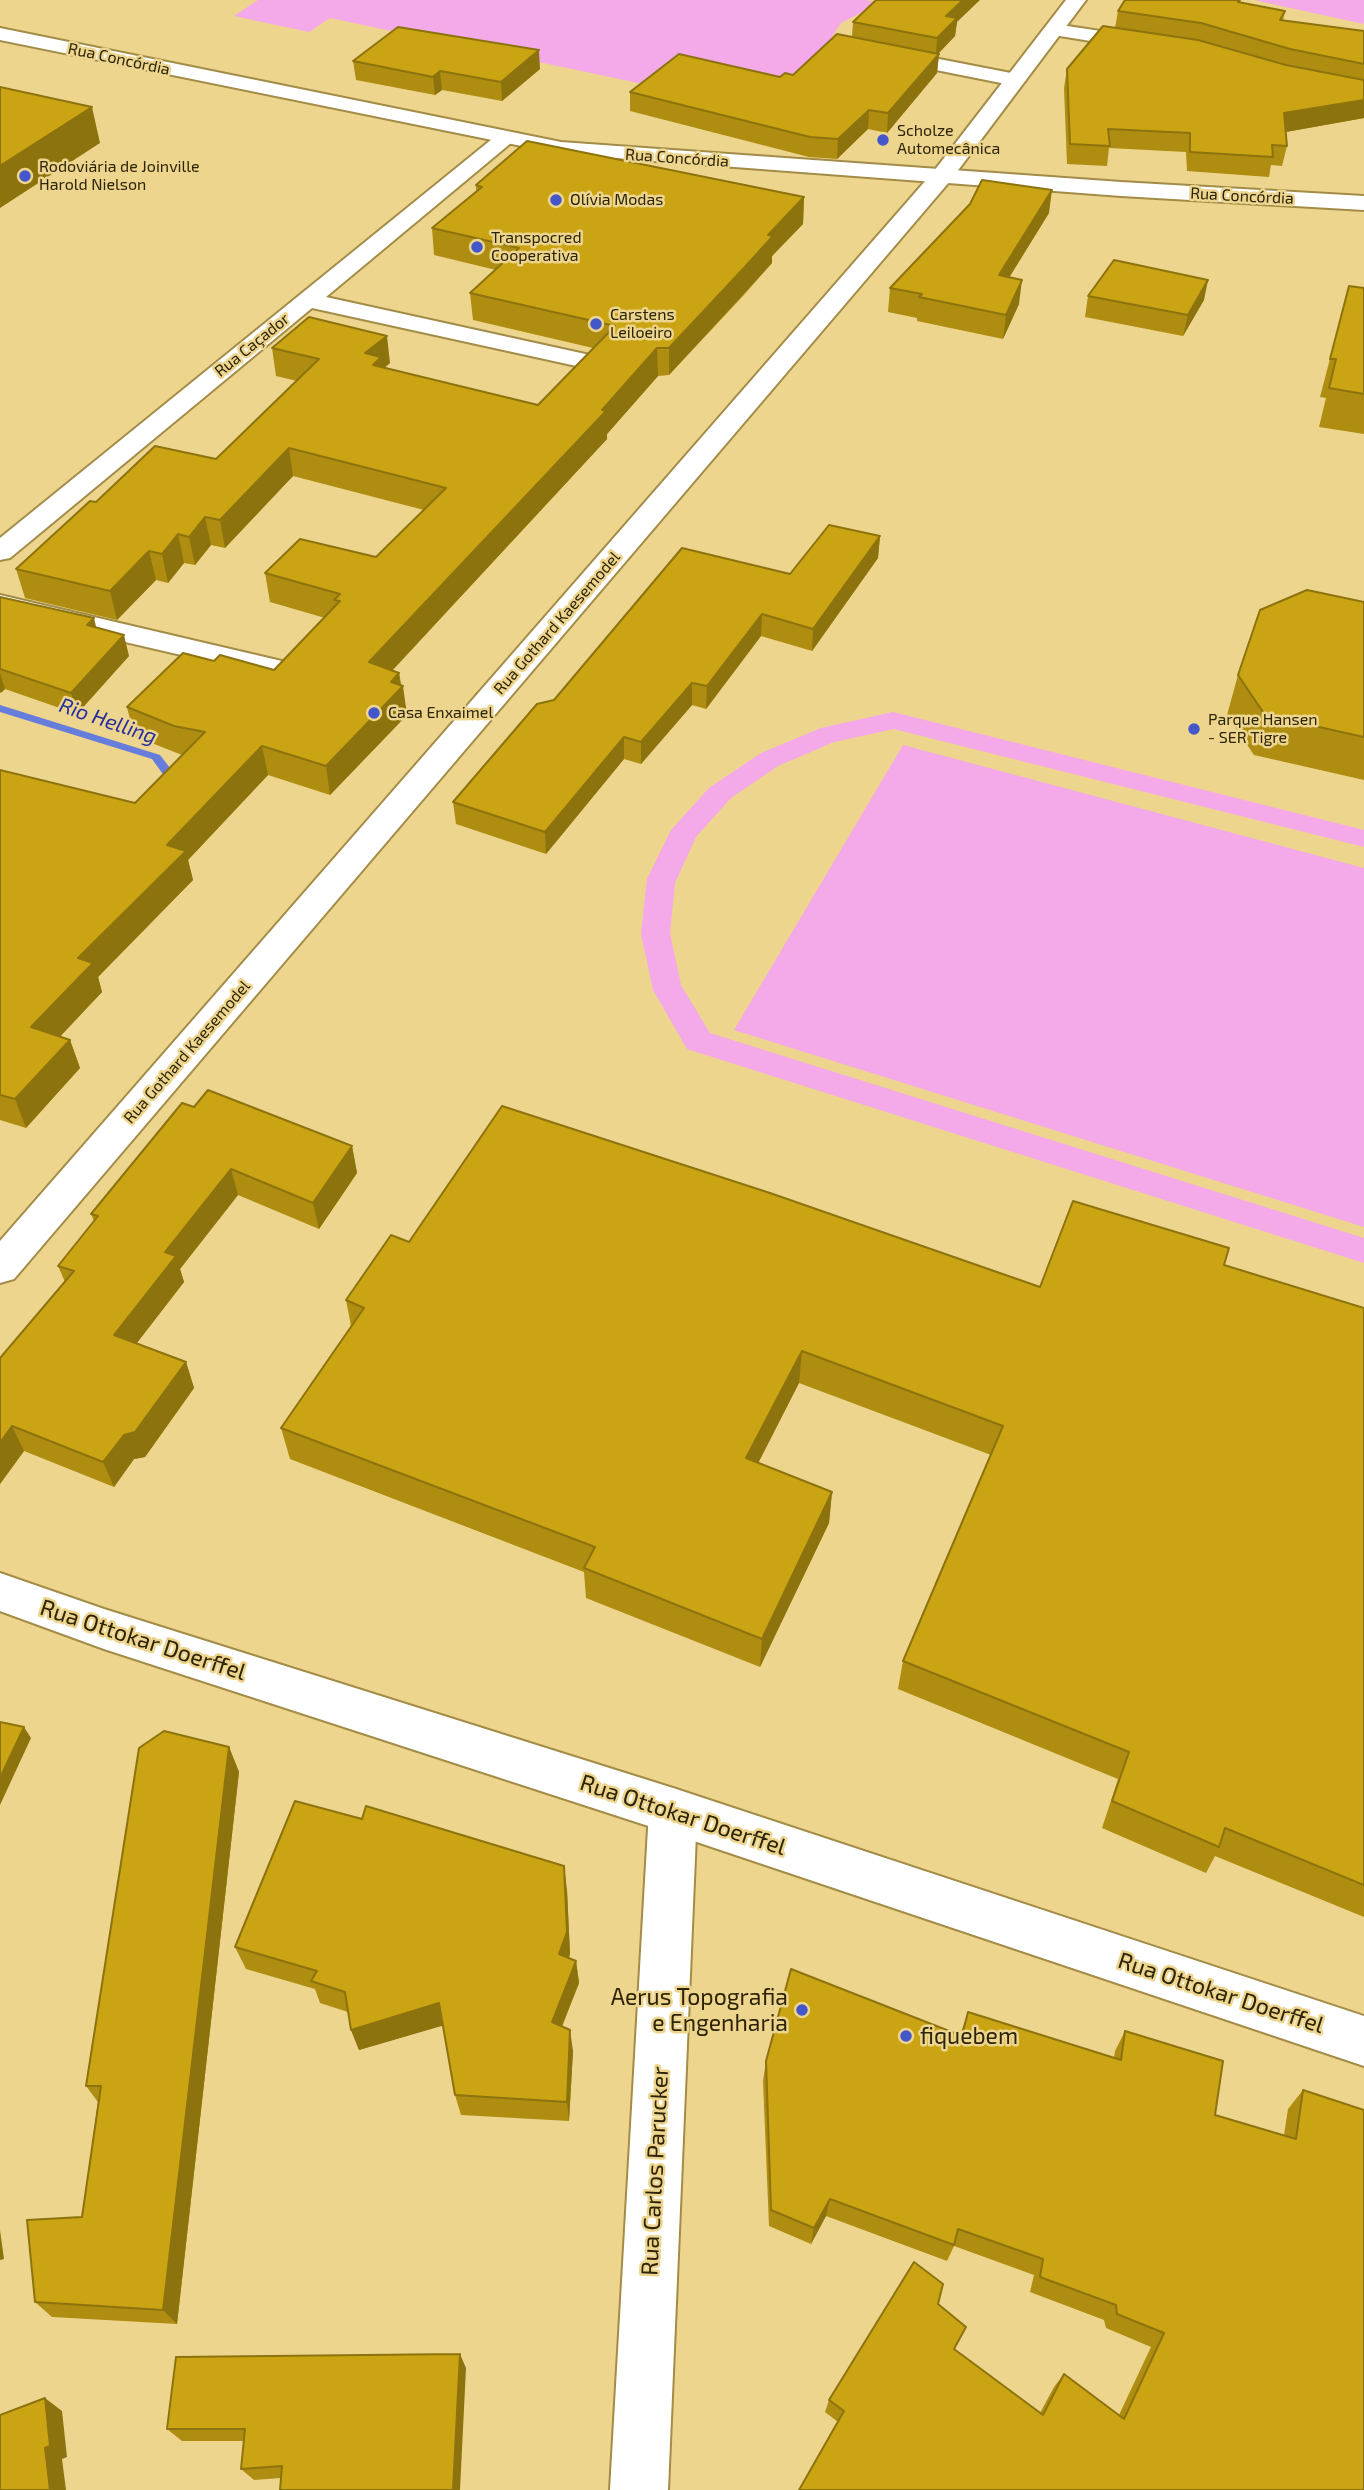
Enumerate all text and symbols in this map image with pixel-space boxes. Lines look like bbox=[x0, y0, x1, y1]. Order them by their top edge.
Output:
street label: Rua Concórdia bbox=[66, 39, 172, 79]
place label: Scholze Automecânica bbox=[897, 121, 1000, 159]
marker: Scholze Automecânica bbox=[875, 132, 891, 148]
street label: Rua Concórdia bbox=[625, 145, 729, 171]
place label: Rodoviária de Joinville Harold Nielson bbox=[39, 157, 200, 195]
marker: Rodoviária de Joinville Harold Nielson bbox=[17, 168, 33, 184]
street label: Rua Concórdia bbox=[1190, 184, 1294, 208]
place label: Olívia Modas bbox=[570, 190, 663, 210]
marker: Olívia Modas bbox=[548, 192, 564, 208]
place label: Transpocred Cooperativa bbox=[491, 228, 582, 266]
marker: Transpocred Cooperativa bbox=[469, 239, 485, 255]
place label: Carstens Leiloeiro bbox=[610, 305, 675, 343]
street label: Rua Caçador bbox=[211, 309, 293, 381]
marker: Carstens Leiloeiro bbox=[588, 316, 604, 332]
street label: Rua Gothard Kaesemodel bbox=[490, 548, 624, 698]
water label: Rio Helling bbox=[56, 693, 160, 749]
place label: Casa Enxaimel bbox=[388, 703, 493, 723]
marker: Casa Enxaimel bbox=[366, 705, 382, 721]
place label: Parque Hansen - SER Tigre bbox=[1208, 710, 1318, 748]
marker: Parque Hansen - SER Tigre bbox=[1186, 721, 1202, 737]
street label: Rua Gothard Kaesemodel bbox=[120, 977, 254, 1127]
street label: Rua Ottokar Doerffel bbox=[37, 1594, 249, 1686]
street label: Rua Ottokar Doerffel bbox=[577, 1769, 789, 1861]
street label: Rua Ottokar Doerffel bbox=[1115, 1947, 1327, 2039]
place label: Aerus Topografia e Engenharia bbox=[611, 1983, 788, 2037]
marker: Aerus Topografia e Engenharia bbox=[794, 2002, 810, 2018]
place label: fiquebem bbox=[920, 2022, 1018, 2050]
marker: fiquebem bbox=[898, 2028, 914, 2044]
street label: Rua Carlos Parucker bbox=[636, 2066, 674, 2276]

